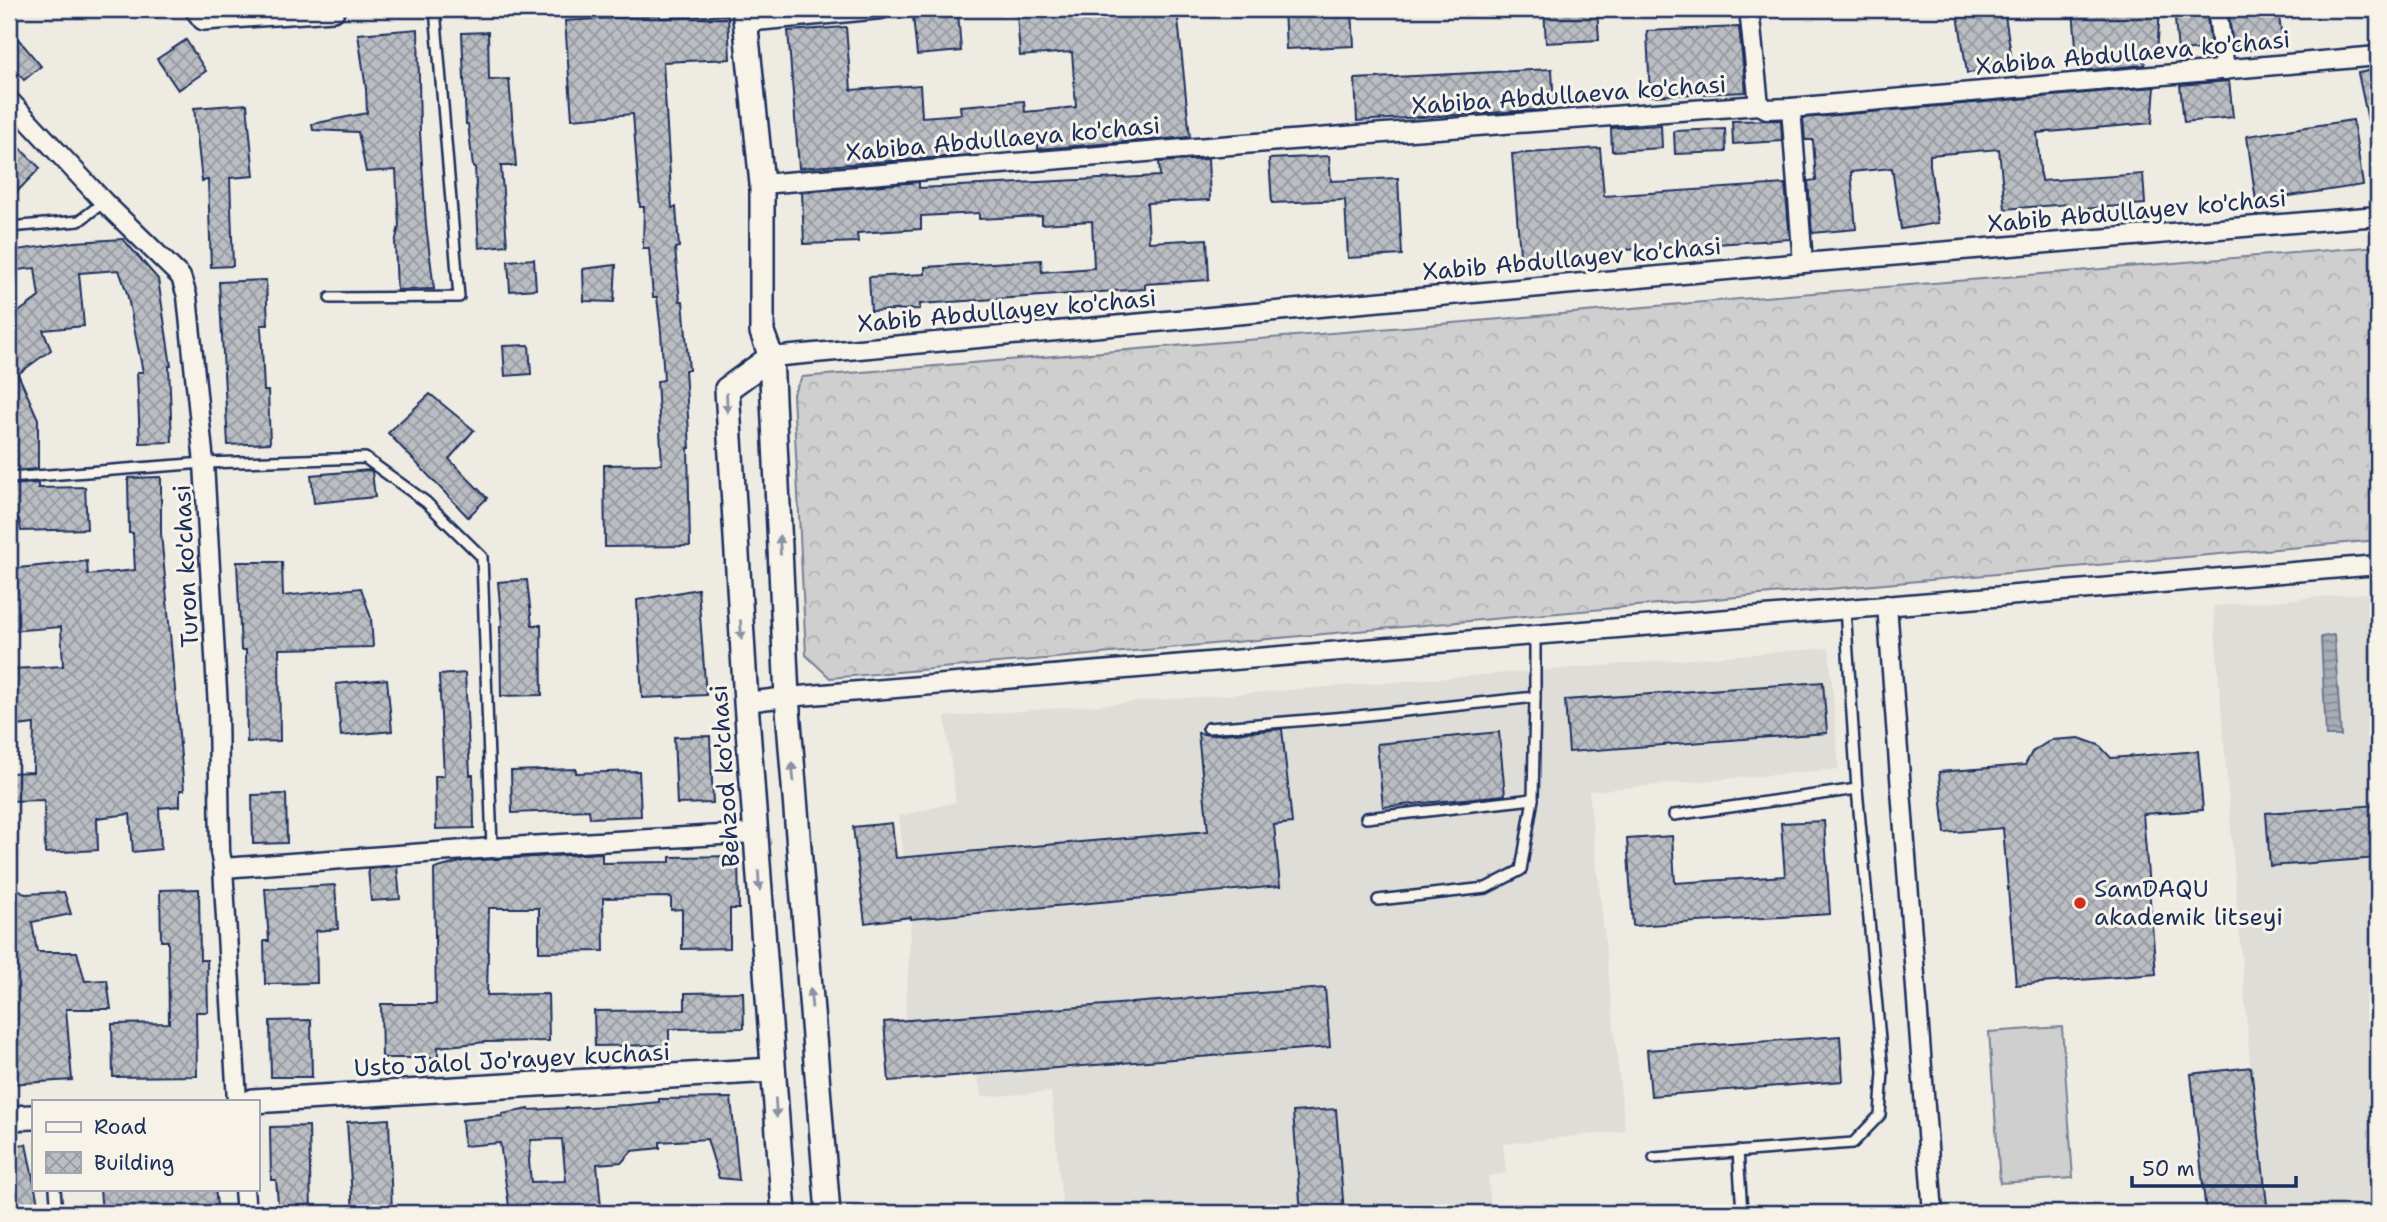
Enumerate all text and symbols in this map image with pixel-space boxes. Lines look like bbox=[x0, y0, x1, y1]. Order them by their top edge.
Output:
street label: Xabiba Abdullaeva ko'chasi bbox=[1975, 23, 2291, 83]
street label: Xabiba Abdullaeva ko'chasi bbox=[1411, 68, 1727, 122]
street label: Xabiba Abdullaeva ko'chasi bbox=[845, 109, 1161, 169]
street label: Xabib Abdullayev ko'chasi bbox=[1986, 182, 2288, 240]
street label: Xabib Abdullayev ko'chasi bbox=[1421, 230, 1723, 288]
street label: Xabib Abdullayev ko'chasi bbox=[856, 282, 1158, 340]
one-way arrow bbox=[722, 392, 733, 414]
street label: Turon ko'chasi bbox=[166, 484, 206, 648]
one-way arrow bbox=[775, 533, 786, 555]
one-way arrow bbox=[736, 619, 747, 641]
street label: Behzod ko'chasi bbox=[703, 684, 747, 868]
one-way arrow bbox=[787, 760, 798, 782]
one-way arrow bbox=[754, 870, 765, 892]
place label: SamDAQU akademik litseyi bbox=[2094, 873, 2283, 933]
marker: SamDAQU akademik litseyi bbox=[2072, 895, 2088, 911]
one-way arrow bbox=[805, 987, 816, 1009]
street label: Usto Jalol Jo'rayev kuchasi bbox=[353, 1036, 671, 1084]
one-way arrow bbox=[771, 1097, 782, 1119]
legend bbox=[32, 1100, 259, 1190]
text: Road bbox=[94, 1113, 147, 1141]
scale bar bbox=[2132, 1145, 2296, 1189]
text: Building bbox=[94, 1149, 174, 1177]
text: 50 m bbox=[2142, 1155, 2195, 1183]

